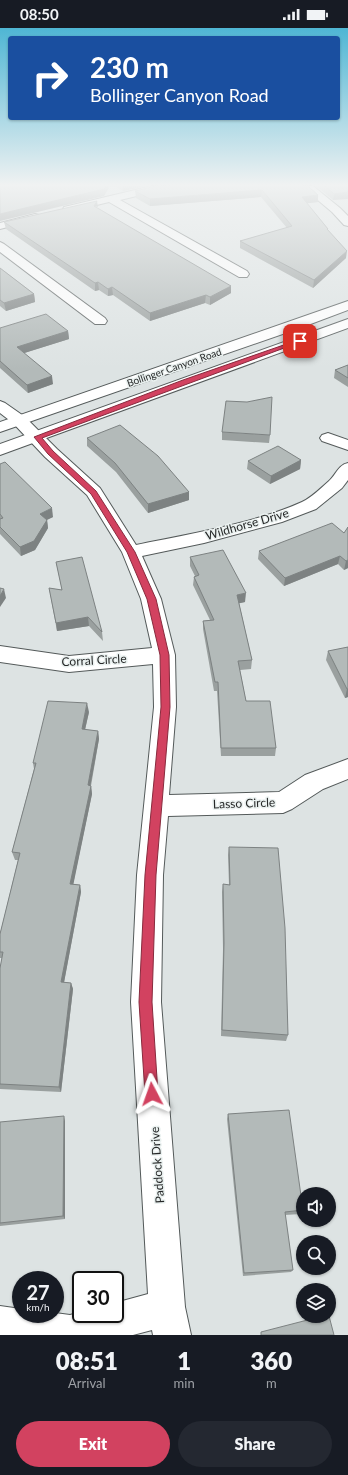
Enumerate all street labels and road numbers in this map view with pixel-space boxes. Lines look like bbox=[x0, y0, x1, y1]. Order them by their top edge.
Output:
street label: Bollinger Canyon Road bbox=[125, 345, 223, 389]
street label: Wildhorse Drive bbox=[204, 505, 290, 543]
street label: Corral Circle bbox=[61, 651, 127, 669]
street label: Lasso Circle bbox=[213, 794, 275, 812]
street label: Paddock Drive bbox=[147, 1126, 167, 1204]

